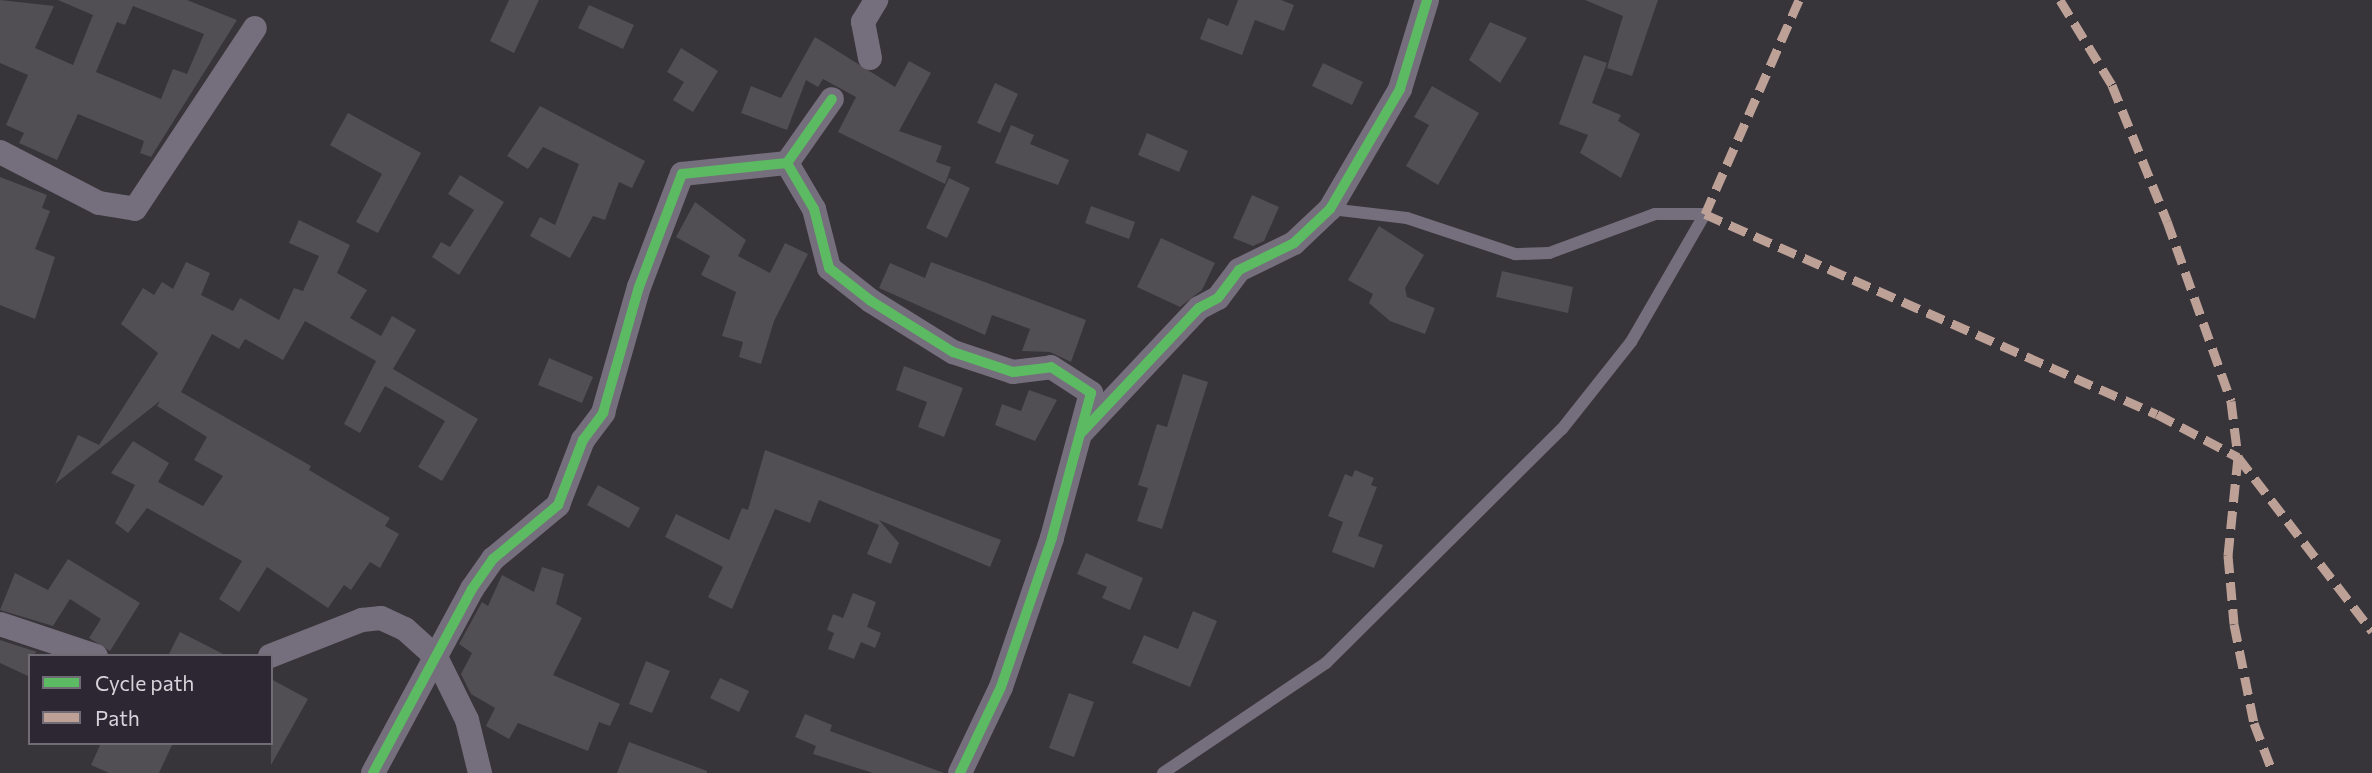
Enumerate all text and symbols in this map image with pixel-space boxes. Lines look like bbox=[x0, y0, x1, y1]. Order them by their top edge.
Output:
legend bbox=[28, 654, 273, 745]
text: Cycle path bbox=[95, 670, 194, 695]
text: Path bbox=[95, 705, 140, 730]

